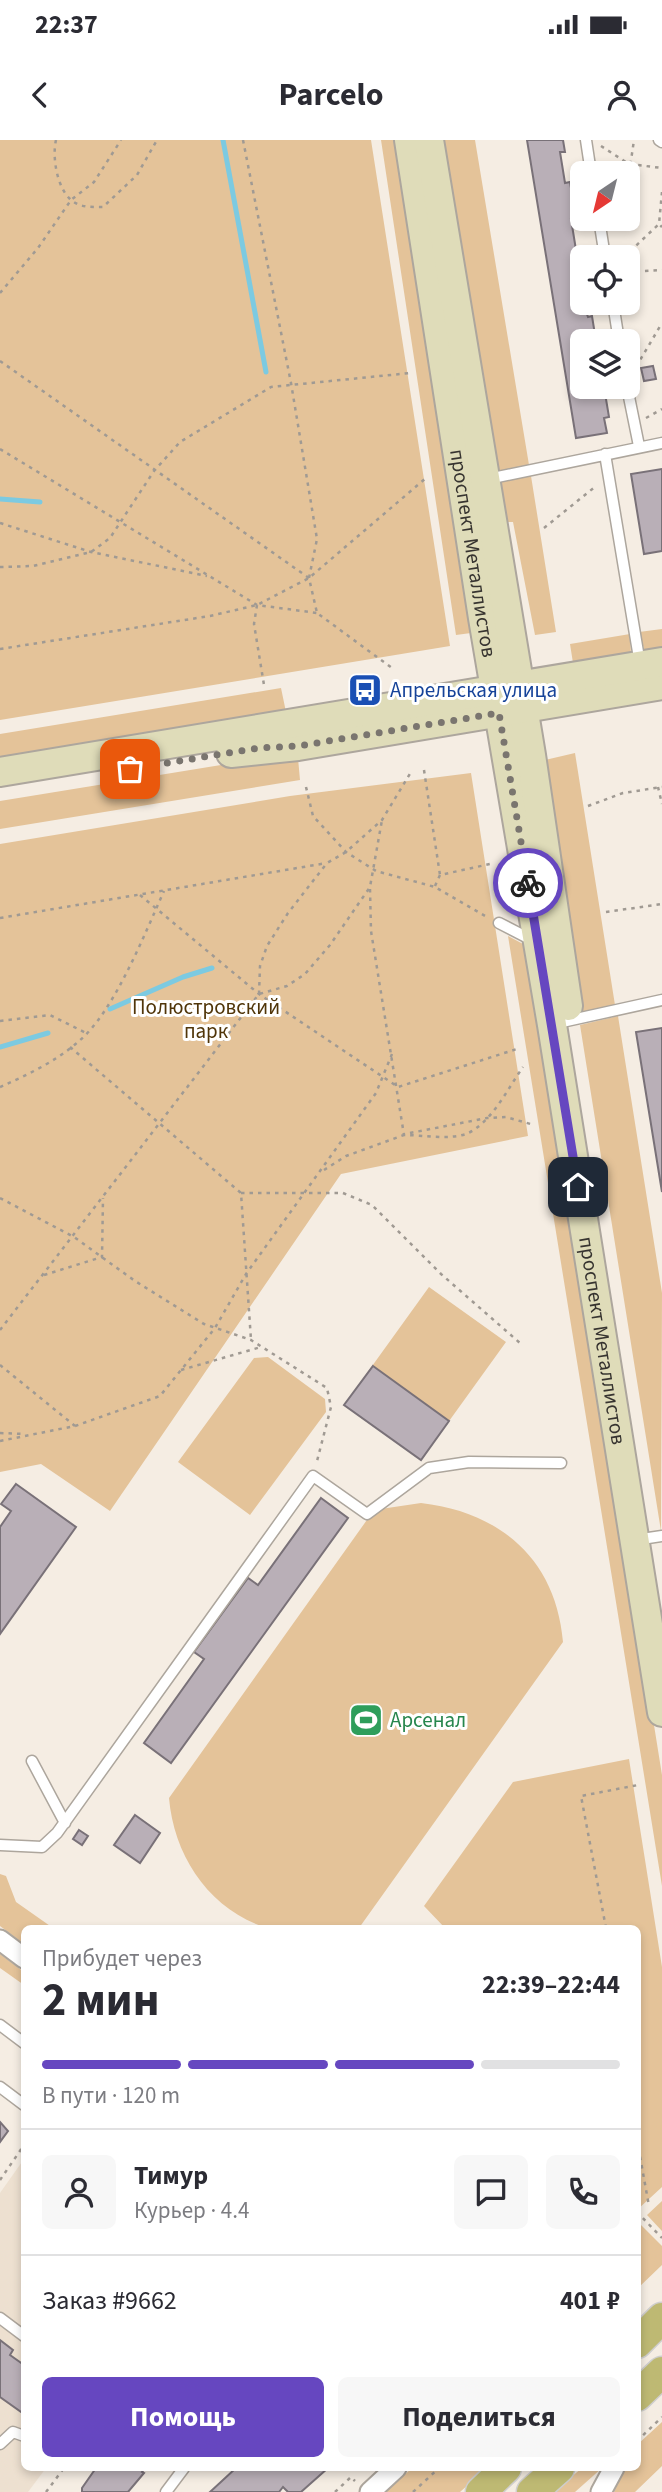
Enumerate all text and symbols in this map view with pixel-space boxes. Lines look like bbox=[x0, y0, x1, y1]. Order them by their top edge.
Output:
text: 22:37 bbox=[35, 6, 98, 43]
text: Parcelo bbox=[279, 72, 383, 118]
icon: back bbox=[21, 76, 59, 114]
icon: person bbox=[603, 76, 641, 114]
north arrow bbox=[570, 161, 640, 231]
map controls bbox=[570, 161, 640, 399]
button: locate bbox=[570, 245, 640, 315]
button: layers bbox=[570, 329, 640, 399]
street label: проспект Металлистов bbox=[442, 447, 504, 660]
bus stop icon: Апрельская улица bbox=[346, 671, 384, 709]
place label: Апрельская улица bbox=[390, 675, 557, 705]
pin bbox=[100, 739, 160, 799]
icon: bag bbox=[111, 750, 149, 788]
courier bbox=[493, 848, 563, 918]
icon: bike bbox=[509, 864, 547, 902]
park label: Полюстровский парк bbox=[132, 992, 280, 1046]
pin bbox=[548, 1157, 608, 1217]
icon: home bbox=[559, 1168, 597, 1206]
street label: проспект Металлистов bbox=[571, 1234, 634, 1447]
sports icon: Арсенал bbox=[347, 1701, 385, 1739]
place label: Арсенал bbox=[390, 1705, 466, 1735]
text: Прибудет через bbox=[42, 1942, 202, 1975]
text: 22:39–22:44 bbox=[482, 1966, 620, 2003]
text: 2 мин bbox=[42, 1968, 159, 2033]
text: В пути · 120 m bbox=[42, 2079, 180, 2112]
button: person bbox=[42, 2155, 116, 2229]
button: chat bbox=[454, 2155, 528, 2229]
button: phone bbox=[546, 2155, 620, 2229]
text: Тимур bbox=[134, 2157, 208, 2194]
text: Курьер · 4.4 bbox=[134, 2194, 249, 2227]
text: Заказ #9662 bbox=[42, 2282, 177, 2319]
text: 401 ₽ bbox=[560, 2282, 620, 2319]
button: Помощь bbox=[42, 2377, 324, 2457]
button: Поделиться bbox=[338, 2377, 620, 2457]

